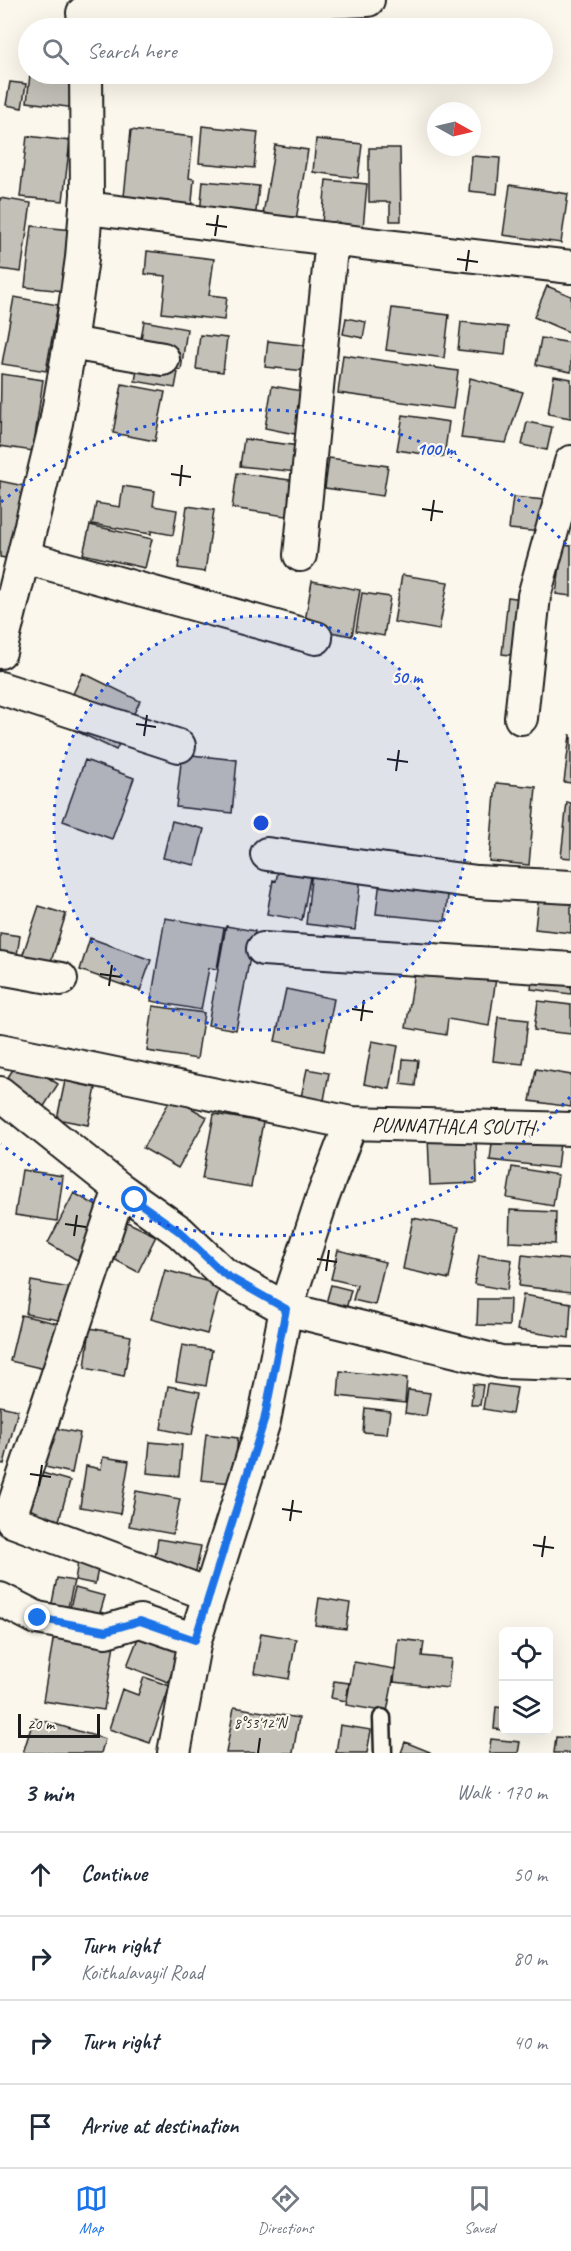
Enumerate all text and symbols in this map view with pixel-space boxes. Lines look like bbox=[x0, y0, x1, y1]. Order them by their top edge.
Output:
search box bbox=[18, 18, 553, 84]
icon: search bbox=[39, 35, 72, 68]
text: Search here bbox=[87, 37, 177, 65]
north arrow bbox=[427, 102, 481, 156]
text: 100 m bbox=[417, 438, 457, 460]
text: 50 m bbox=[392, 666, 424, 688]
centre of rings bbox=[251, 813, 271, 833]
street label: PUNNATHALA SOUTH bbox=[372, 1112, 538, 1140]
route start bbox=[121, 1186, 147, 1212]
route end bbox=[24, 1604, 50, 1630]
map controls bbox=[499, 1627, 553, 1735]
button: locate bbox=[499, 1627, 553, 1681]
button: layers bbox=[499, 1681, 553, 1735]
scale bar bbox=[18, 1711, 100, 1738]
text: 20 m bbox=[27, 1714, 54, 1734]
text: 8°53'12"N bbox=[234, 1714, 289, 1733]
text: 3 min bbox=[24, 1776, 74, 1809]
text: Walk · 170 m bbox=[457, 1780, 547, 1805]
icon: ahead bbox=[24, 1858, 57, 1891]
text: Continue bbox=[81, 1860, 147, 1888]
text: 50 m bbox=[513, 1862, 547, 1887]
text: Turn right bbox=[81, 1932, 158, 1960]
icon: right bbox=[24, 1942, 57, 1975]
text: 80 m bbox=[513, 1946, 547, 1971]
text: Koithalavayil Road bbox=[81, 1960, 203, 1985]
icon: right bbox=[24, 2026, 57, 2059]
text: Turn right bbox=[81, 2028, 158, 2056]
text: 40 m bbox=[513, 2030, 547, 2055]
icon: arrive bbox=[24, 2110, 57, 2143]
text: Arrive at destination bbox=[81, 2112, 238, 2140]
tab: Map bbox=[75, 2182, 108, 2238]
tab: Directions bbox=[258, 2182, 313, 2238]
tab: Saved bbox=[463, 2182, 496, 2238]

